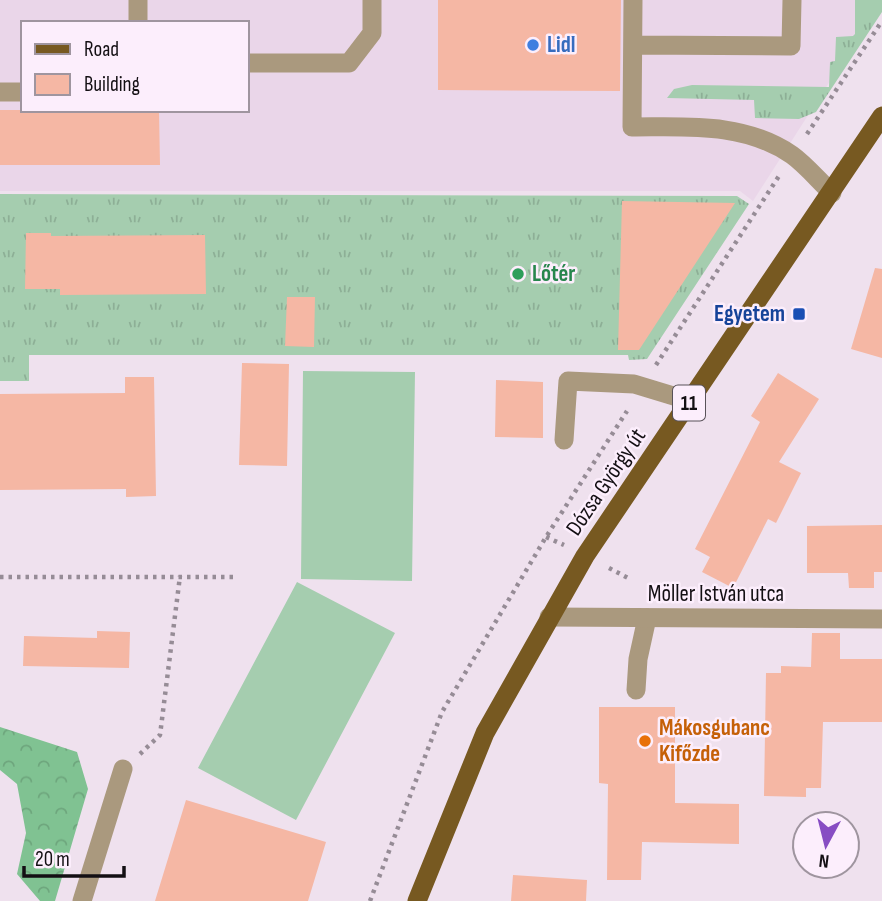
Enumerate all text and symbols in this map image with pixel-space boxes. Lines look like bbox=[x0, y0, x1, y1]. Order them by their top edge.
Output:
legend bbox=[21, 21, 248, 112]
place label: Lidl bbox=[547, 31, 575, 59]
text: Road bbox=[84, 37, 119, 62]
marker: Lidl bbox=[525, 37, 541, 53]
text: Building bbox=[84, 72, 140, 97]
place label: Lőtér bbox=[532, 260, 575, 288]
marker: Lőtér bbox=[510, 266, 526, 282]
place label: Egyetem bbox=[714, 300, 785, 328]
marker: Egyetem bbox=[791, 306, 807, 322]
road number: 11 bbox=[673, 386, 705, 420]
street label: Dózsa György út bbox=[560, 423, 652, 541]
street label: Möller István utca bbox=[648, 580, 784, 608]
place label: Mákosgubanc Kifőzde bbox=[659, 714, 770, 768]
marker: Mákosgubanc Kifőzde bbox=[637, 733, 653, 749]
north arrow bbox=[791, 810, 861, 880]
scale bar bbox=[24, 834, 124, 878]
text: 20 m bbox=[35, 847, 70, 872]
text: N bbox=[818, 848, 831, 872]

